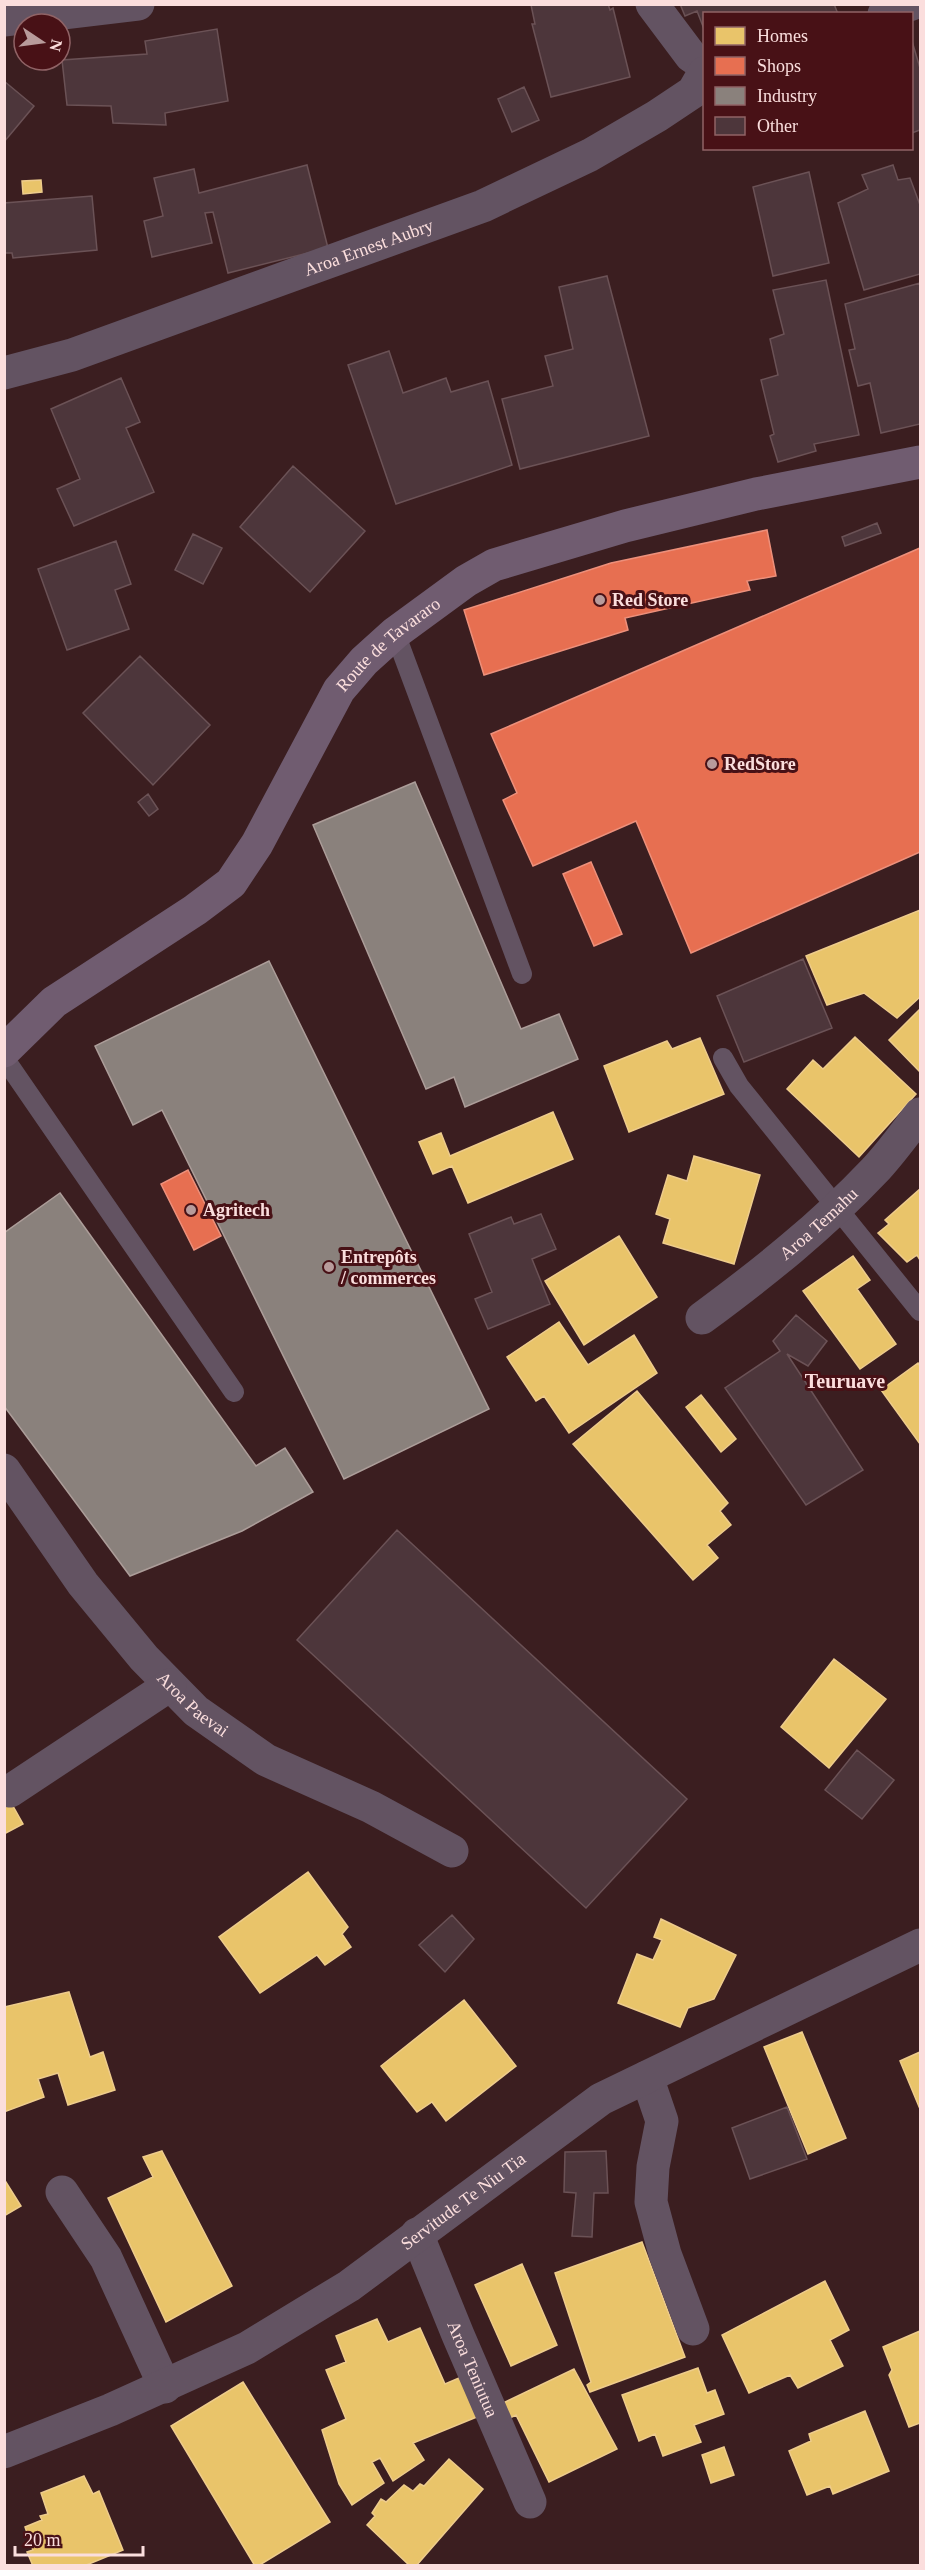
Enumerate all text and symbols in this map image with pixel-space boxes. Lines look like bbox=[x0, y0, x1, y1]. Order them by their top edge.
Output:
north arrow bbox=[12, 12, 72, 72]
legend bbox=[703, 12, 913, 150]
text: Homes bbox=[757, 26, 808, 46]
text: N bbox=[46, 38, 66, 53]
text: Shops bbox=[757, 56, 801, 76]
text: Industry bbox=[757, 86, 817, 106]
text: Other bbox=[757, 116, 798, 136]
street label: Aroa Ernest Aubry bbox=[301, 215, 436, 280]
place label: Red Store bbox=[612, 590, 688, 610]
street label: Route de Tavararo bbox=[332, 593, 444, 696]
marker: Red Store bbox=[593, 593, 607, 607]
place label: RedStore bbox=[724, 754, 796, 774]
marker: RedStore bbox=[705, 757, 719, 771]
street label: Aroa Temahu bbox=[775, 1184, 862, 1264]
place label: Agritech bbox=[203, 1200, 270, 1220]
marker: Agritech bbox=[184, 1203, 198, 1217]
place label: Entrepôts / commerces bbox=[340, 1247, 436, 1288]
marker: Entrepôts / commerces bbox=[322, 1260, 336, 1274]
district label: Teuruave bbox=[805, 1370, 885, 1392]
street label: Aroa Paevai bbox=[153, 1668, 232, 1741]
street label: Servitude Te Niu Tia bbox=[397, 2148, 529, 2254]
street label: Aroa Teniutua bbox=[443, 2318, 502, 2420]
scale bar bbox=[15, 2519, 142, 2557]
text: 20 m bbox=[24, 2530, 61, 2550]

